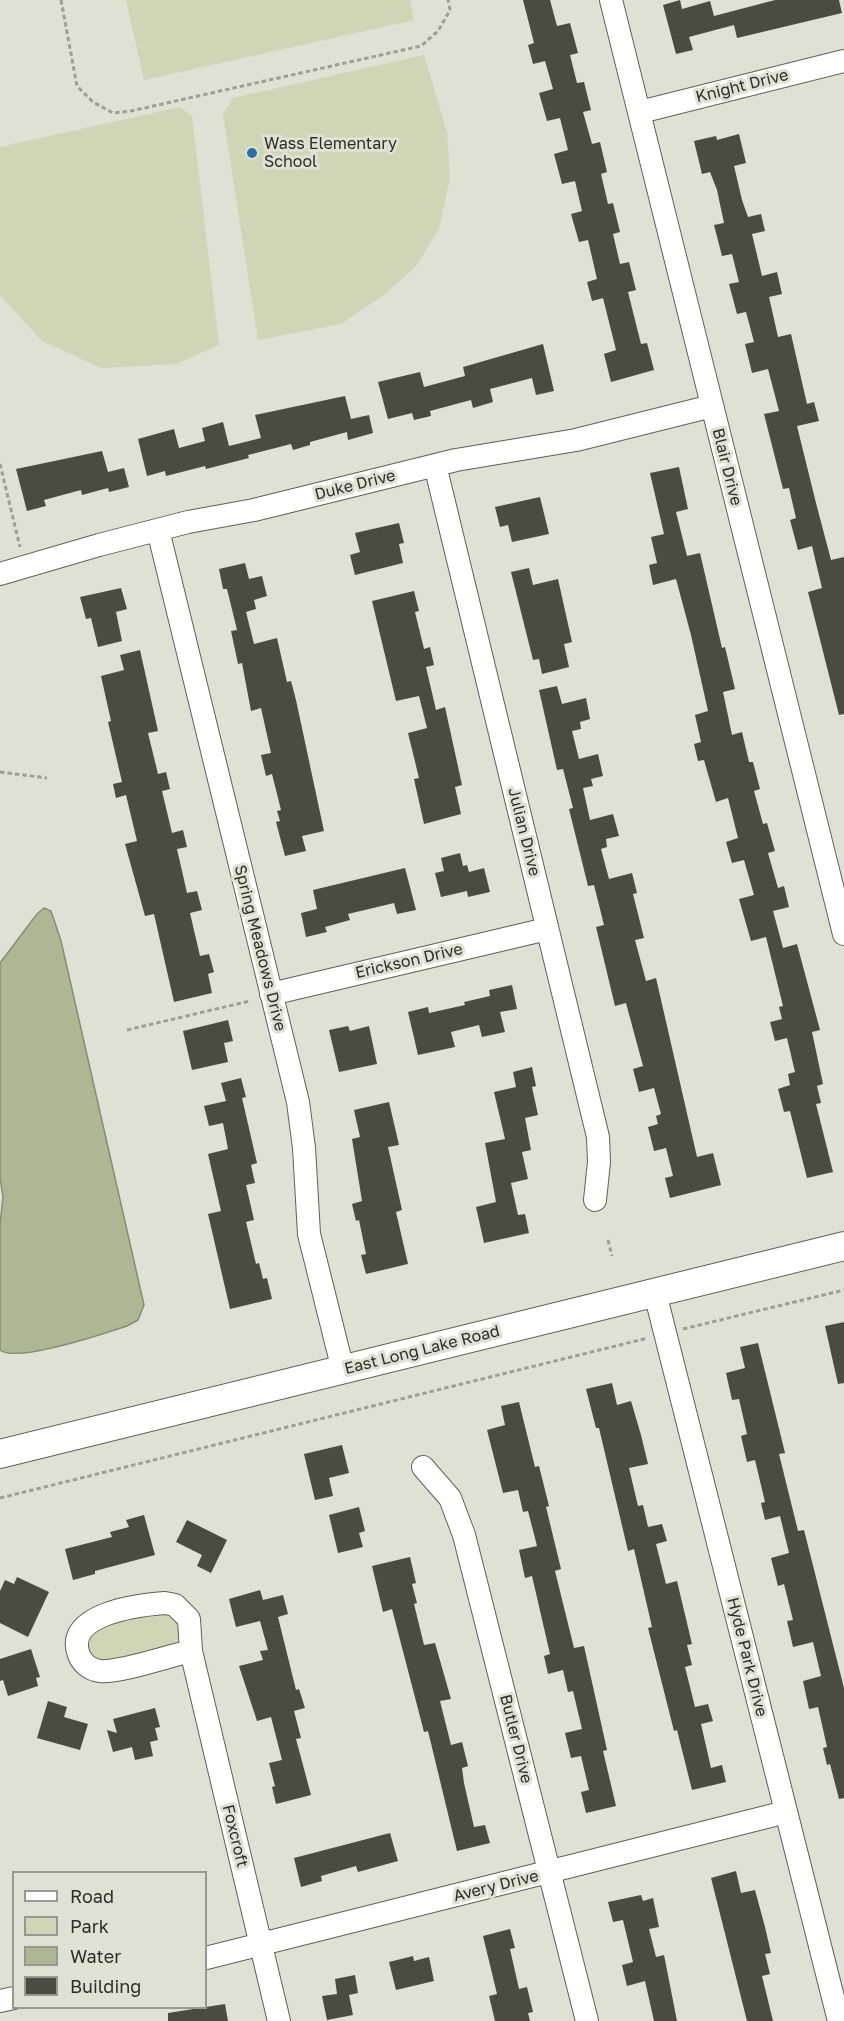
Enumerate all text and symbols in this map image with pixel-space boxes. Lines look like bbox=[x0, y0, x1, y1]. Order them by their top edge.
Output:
street label: Knight Drive bbox=[694, 65, 790, 107]
place label: Wass Elementary School bbox=[264, 134, 397, 172]
marker: Wass Elementary School bbox=[245, 146, 259, 160]
street label: Blair Drive bbox=[708, 426, 746, 508]
street label: Duke Drive bbox=[313, 466, 397, 504]
street label: Julian Drive bbox=[504, 786, 544, 878]
street label: Spring Meadows Drive bbox=[230, 863, 290, 1033]
street label: Erickson Drive bbox=[353, 939, 465, 983]
street label: East Long Lake Road bbox=[342, 1321, 502, 1379]
street label: Hyde Park Drive bbox=[723, 1595, 771, 1719]
street label: Butler Drive bbox=[496, 1693, 536, 1785]
street label: Foxcroft bbox=[218, 1803, 252, 1869]
street label: Avery Drive bbox=[451, 1866, 541, 1906]
legend bbox=[12, 1871, 207, 2009]
text: Road bbox=[70, 1885, 114, 1907]
text: Park bbox=[70, 1915, 109, 1937]
text: Water bbox=[70, 1945, 121, 1967]
text: Building bbox=[70, 1975, 141, 1997]

